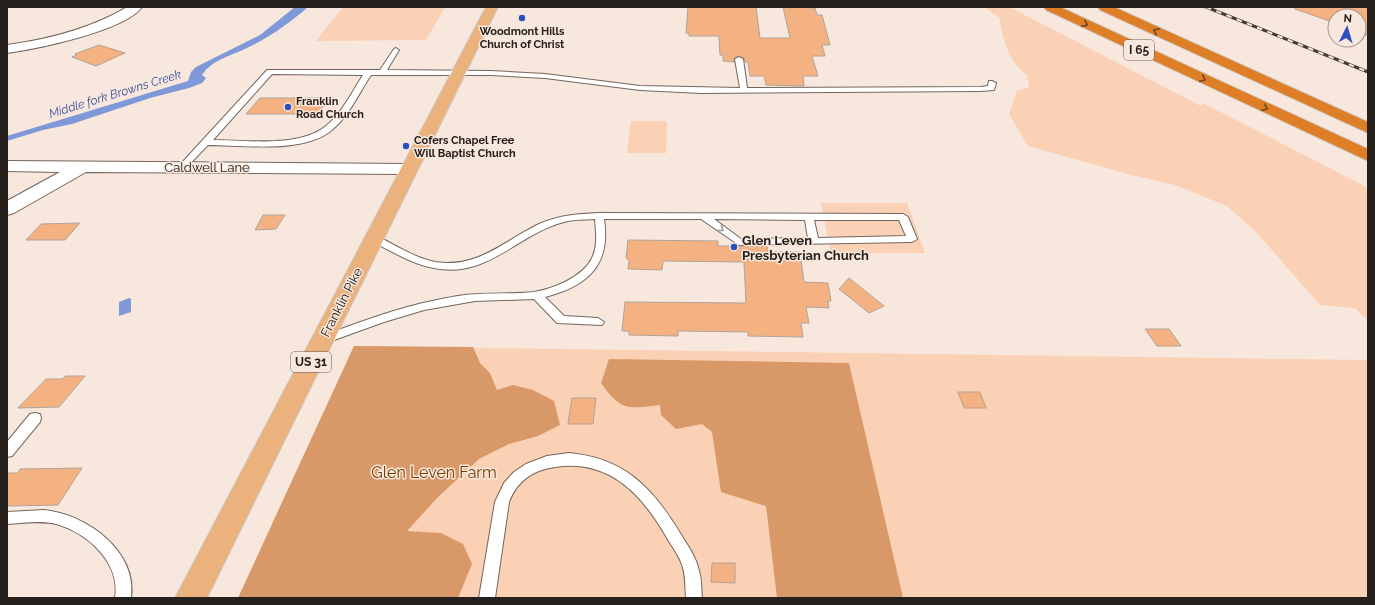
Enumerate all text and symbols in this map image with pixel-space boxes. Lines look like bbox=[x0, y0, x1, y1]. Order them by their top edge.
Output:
north arrow bbox=[1327, 8, 1367, 48]
text: N bbox=[1343, 12, 1353, 25]
marker: Woodmont Hills Church of Christ bbox=[517, 13, 527, 23]
one-way arrow bbox=[1081, 19, 1088, 27]
place label: Woodmont Hills Church of Christ bbox=[479, 25, 565, 51]
one-way arrow bbox=[1153, 28, 1161, 36]
road number: I 65 bbox=[1124, 40, 1154, 60]
water label: Middle fork Browns Creek bbox=[47, 67, 183, 121]
one-way arrow bbox=[1198, 74, 1206, 82]
place label: Franklin Road Church bbox=[296, 95, 364, 121]
marker: Franklin Road Church bbox=[283, 102, 293, 112]
one-way arrow bbox=[1260, 103, 1268, 111]
place label: Cofers Chapel Free Will Baptist Church bbox=[414, 134, 516, 160]
marker: Cofers Chapel Free Will Baptist Church bbox=[401, 141, 411, 151]
street label: Caldwell Lane bbox=[164, 160, 250, 175]
one-way arrow bbox=[717, 224, 724, 231]
place label: Glen Leven Presbyterian Church bbox=[742, 233, 869, 263]
marker: Glen Leven Presbyterian Church bbox=[729, 242, 739, 252]
street label: Franklin Pike bbox=[318, 265, 365, 339]
road number: US 31 bbox=[291, 352, 331, 372]
park label: Glen Leven Farm bbox=[371, 463, 497, 482]

